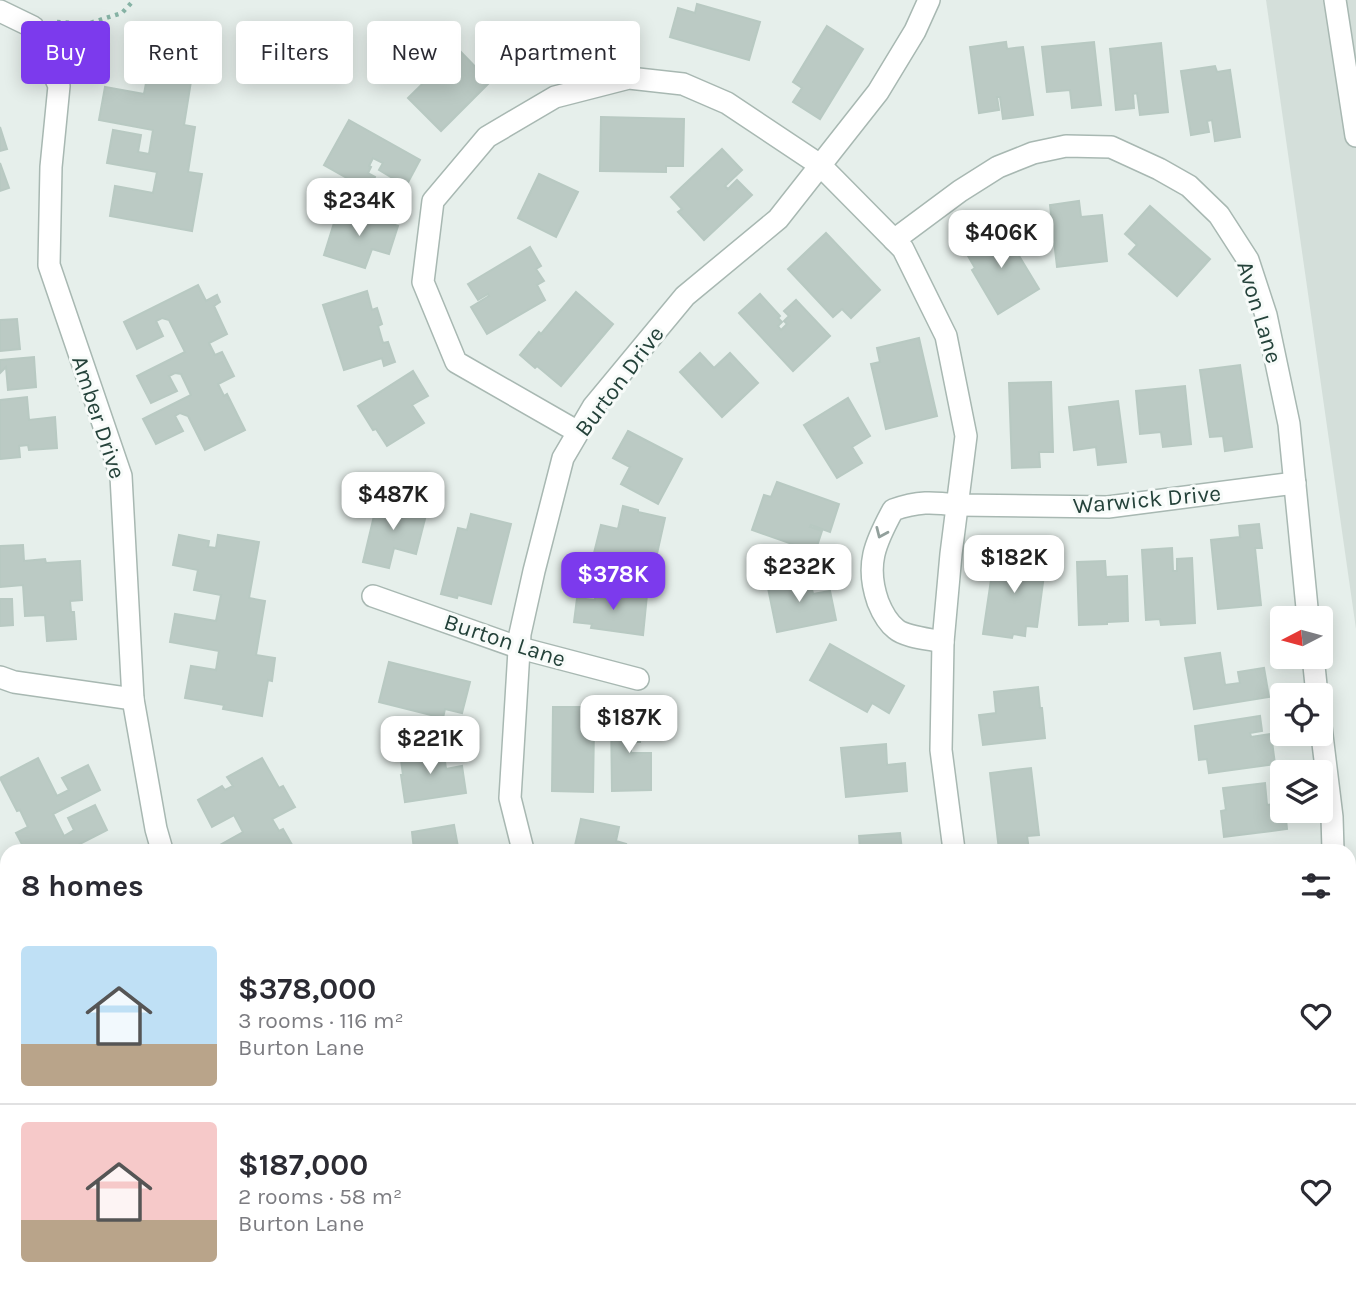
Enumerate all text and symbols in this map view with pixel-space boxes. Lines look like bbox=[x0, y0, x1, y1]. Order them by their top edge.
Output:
chip: Buy bbox=[21, 21, 110, 84]
chip: Rent bbox=[124, 21, 222, 84]
chip: Filters bbox=[236, 21, 353, 84]
chip: New bbox=[367, 21, 461, 84]
chip: Apartment bbox=[475, 21, 640, 84]
pin: $234K bbox=[310, 178, 408, 238]
text: $234K bbox=[323, 187, 395, 214]
pin: $406K bbox=[952, 210, 1050, 270]
text: $406K bbox=[964, 219, 1038, 246]
street label: Avon Lane bbox=[1231, 258, 1288, 366]
street label: Burton Drive bbox=[569, 321, 670, 442]
street label: Amber Drive bbox=[66, 352, 131, 482]
pin: $487K bbox=[344, 472, 442, 532]
street label: Warwick Drive bbox=[1072, 480, 1222, 519]
text: $487K bbox=[358, 481, 428, 508]
one-way arrow bbox=[875, 526, 889, 539]
pin: $182K bbox=[965, 536, 1063, 595]
pin: $232K bbox=[750, 544, 848, 604]
text: $182K bbox=[980, 544, 1048, 571]
pin: $378K bbox=[564, 552, 662, 612]
text: $232K bbox=[762, 553, 836, 580]
text: $378K bbox=[577, 561, 649, 588]
north arrow bbox=[1270, 606, 1334, 668]
map controls bbox=[1270, 606, 1333, 823]
street label: Burton Lane bbox=[441, 608, 569, 673]
button: locate bbox=[1270, 683, 1333, 746]
pin: $187K bbox=[580, 696, 678, 755]
text: $187K bbox=[596, 704, 662, 731]
pin: $221K bbox=[381, 716, 479, 776]
text: $221K bbox=[397, 725, 463, 752]
button: layers bbox=[1270, 760, 1333, 823]
icon: filters bbox=[1297, 867, 1335, 905]
text: 8 homes bbox=[21, 868, 144, 904]
text: $378,000 bbox=[238, 971, 376, 1007]
icon: home bbox=[77, 974, 161, 1058]
icon: heart bbox=[1297, 997, 1335, 1035]
text: 3 rooms · 116 m² bbox=[238, 1007, 404, 1034]
text: Burton Lane bbox=[238, 1034, 364, 1061]
text: $187,000 bbox=[238, 1147, 368, 1183]
icon: home bbox=[77, 1150, 161, 1234]
icon: heart bbox=[1297, 1173, 1335, 1211]
text: 2 rooms · 58 m² bbox=[238, 1183, 402, 1210]
text: Burton Lane bbox=[238, 1210, 364, 1237]

